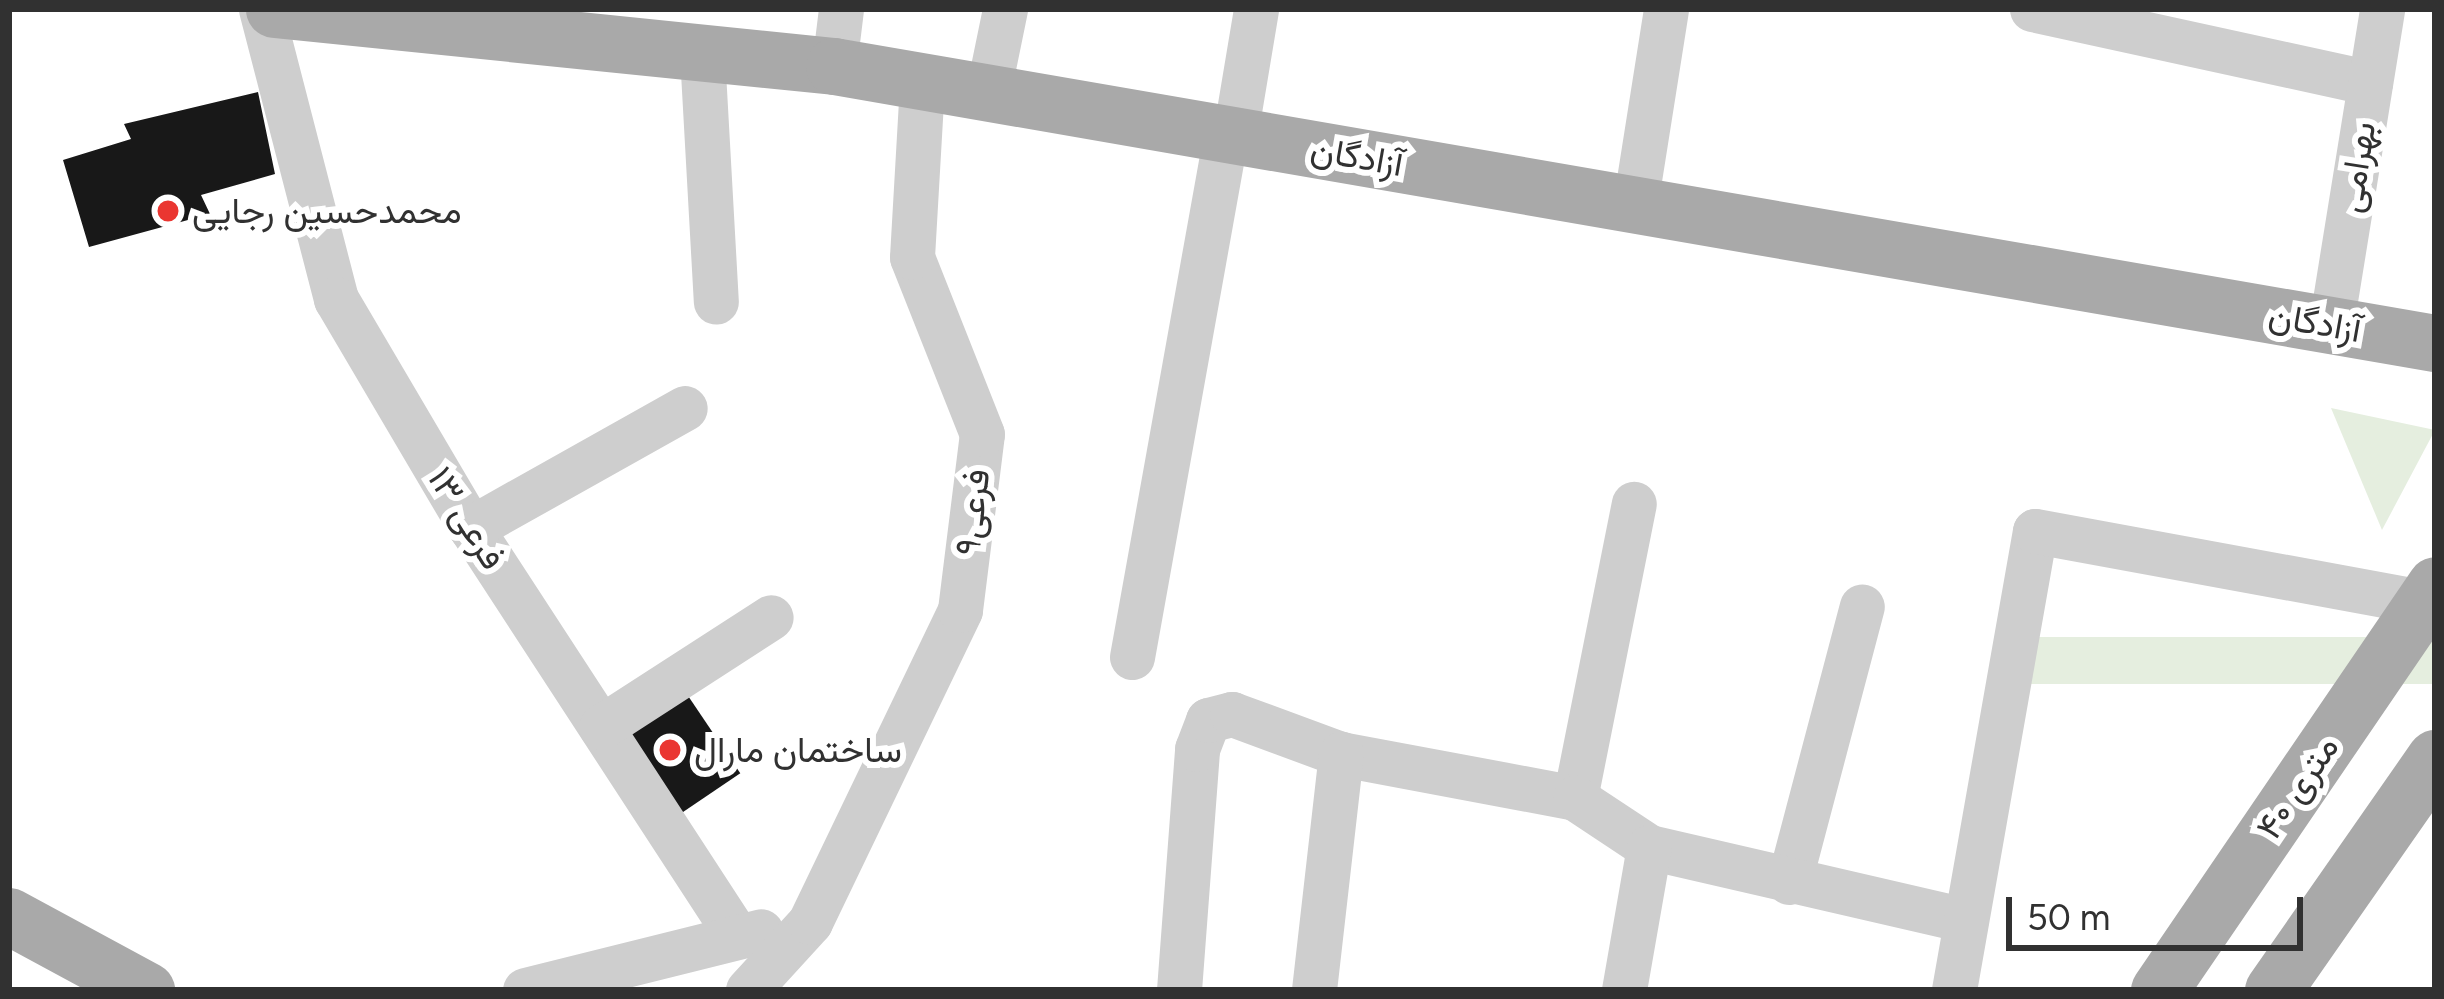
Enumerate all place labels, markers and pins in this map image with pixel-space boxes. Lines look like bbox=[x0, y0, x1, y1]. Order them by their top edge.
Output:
place label: محمدحسین رجایی bbox=[192, 189, 462, 233]
marker: محمدحسین رجایی bbox=[155, 198, 181, 224]
place label: ساختمان مارال bbox=[694, 728, 902, 772]
marker: ساختمان مارال bbox=[657, 737, 683, 763]

